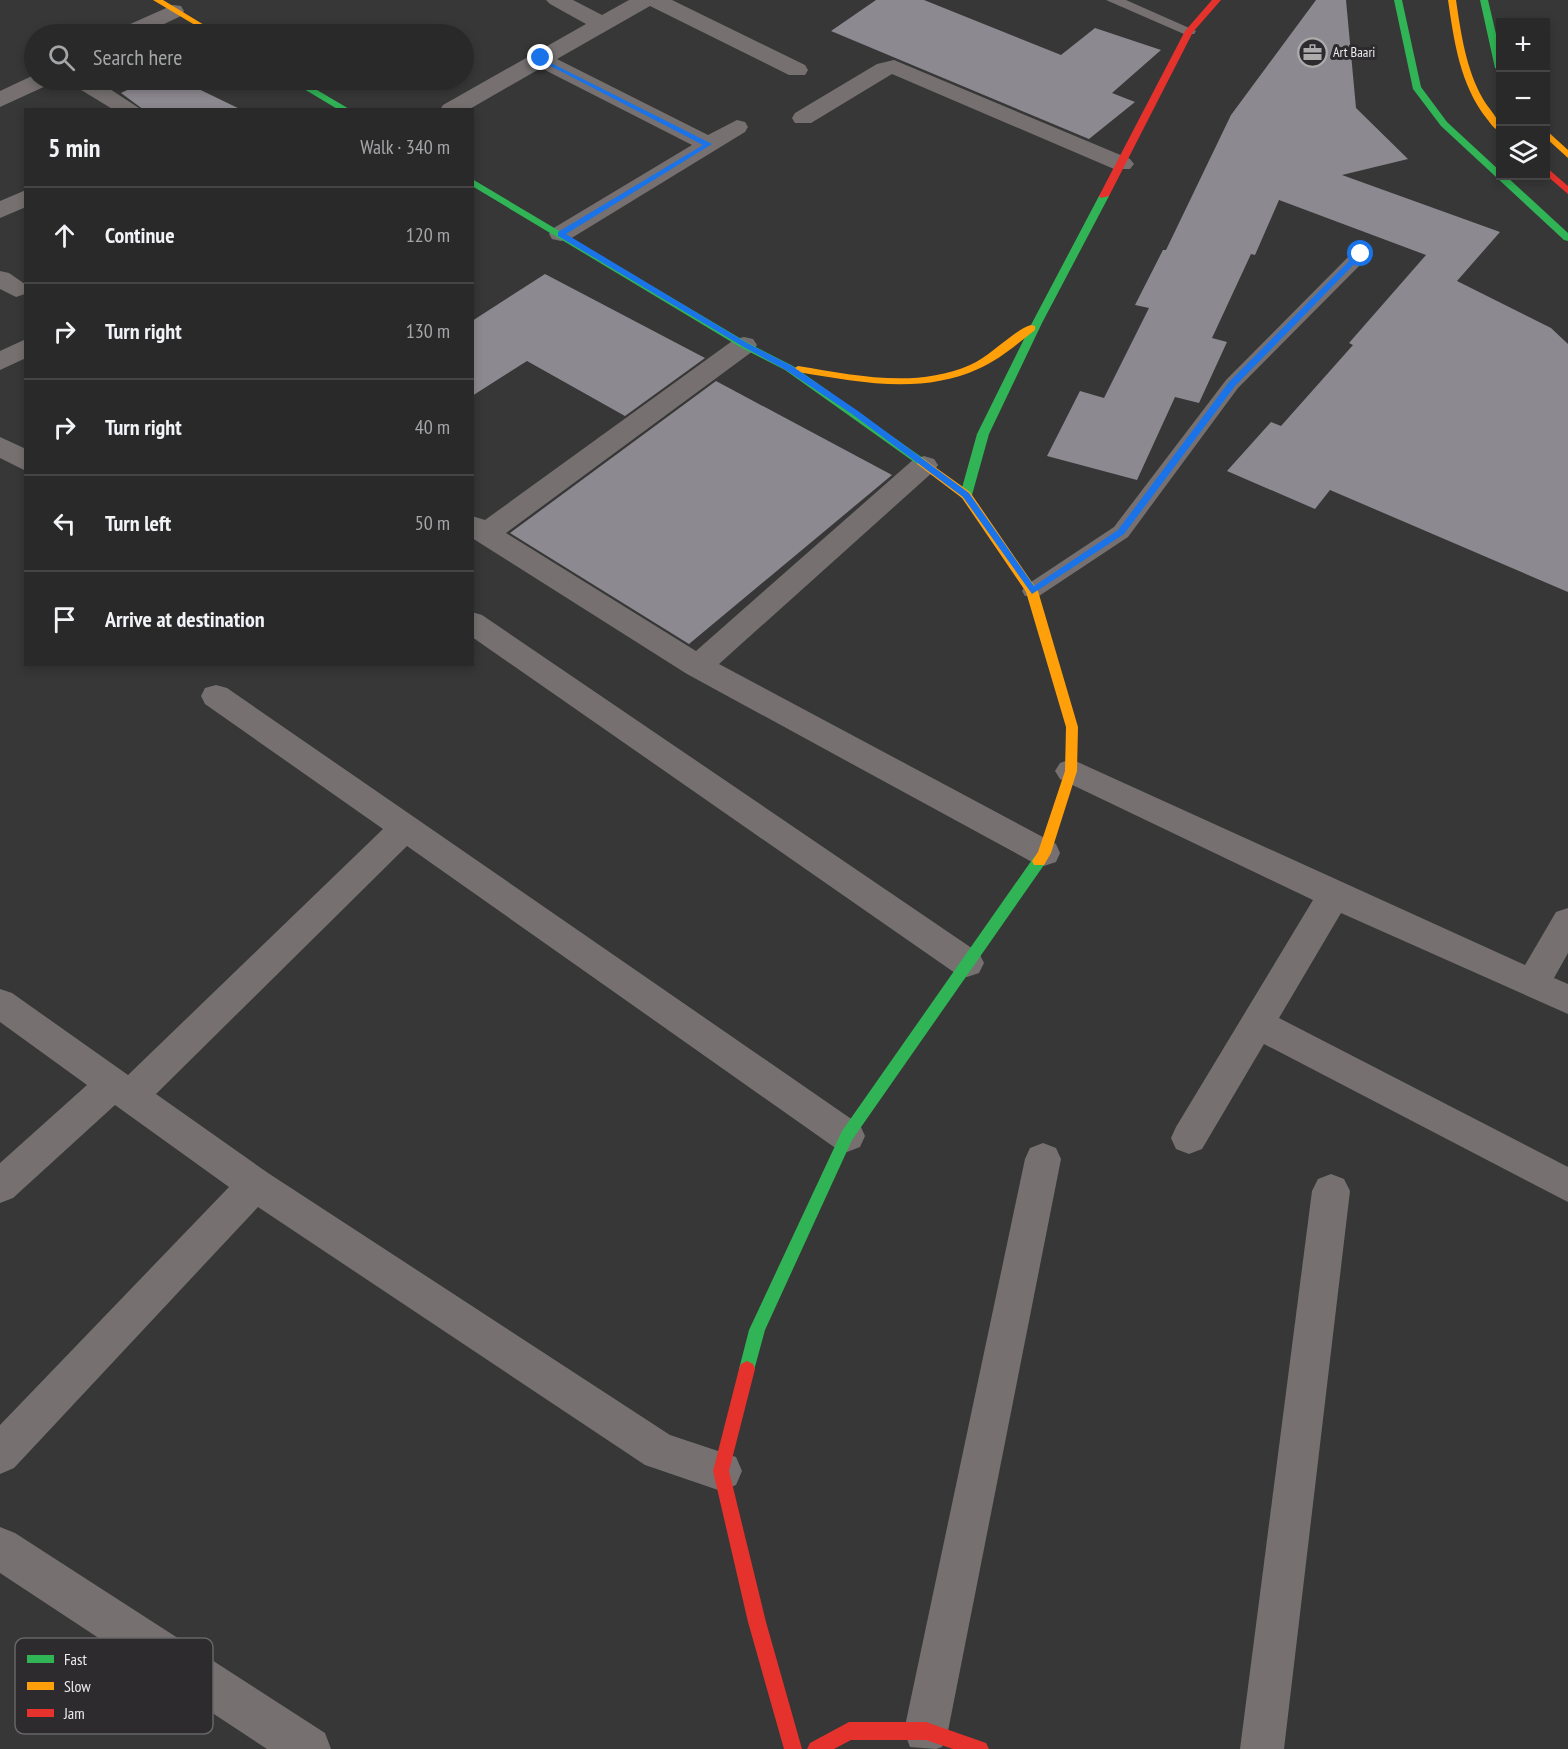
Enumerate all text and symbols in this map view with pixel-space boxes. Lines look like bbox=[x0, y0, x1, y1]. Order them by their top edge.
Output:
map controls bbox=[1496, 18, 1550, 180]
button: + bbox=[1496, 18, 1550, 72]
search box bbox=[24, 24, 474, 90]
office icon: Art Baari bbox=[1296, 36, 1328, 68]
icon: search bbox=[45, 41, 78, 74]
text: Search here bbox=[93, 43, 182, 71]
place label: Art Baari bbox=[1333, 43, 1375, 61]
route end bbox=[527, 44, 553, 70]
button: − bbox=[1496, 72, 1550, 126]
button: layers bbox=[1496, 126, 1550, 180]
text: 5 min bbox=[48, 131, 101, 164]
text: Walk · 340 m bbox=[360, 134, 450, 160]
icon: ahead bbox=[48, 219, 81, 252]
text: Continue bbox=[105, 221, 175, 249]
text: 120 m bbox=[406, 222, 450, 248]
route start bbox=[1347, 240, 1373, 266]
icon: right bbox=[48, 315, 81, 348]
text: Turn right bbox=[105, 317, 182, 345]
text: 130 m bbox=[406, 318, 450, 344]
icon: right bbox=[48, 411, 81, 444]
text: Turn right bbox=[105, 413, 182, 441]
text: 40 m bbox=[415, 414, 450, 440]
icon: left bbox=[48, 507, 81, 540]
text: Turn left bbox=[105, 509, 171, 537]
text: 50 m bbox=[415, 510, 450, 536]
icon: arrive bbox=[48, 603, 81, 636]
text: Arrive at destination bbox=[105, 605, 265, 633]
legend bbox=[15, 1638, 213, 1734]
text: Fast bbox=[64, 1649, 87, 1669]
text: Slow bbox=[64, 1676, 91, 1696]
text: Jam bbox=[63, 1703, 85, 1723]

